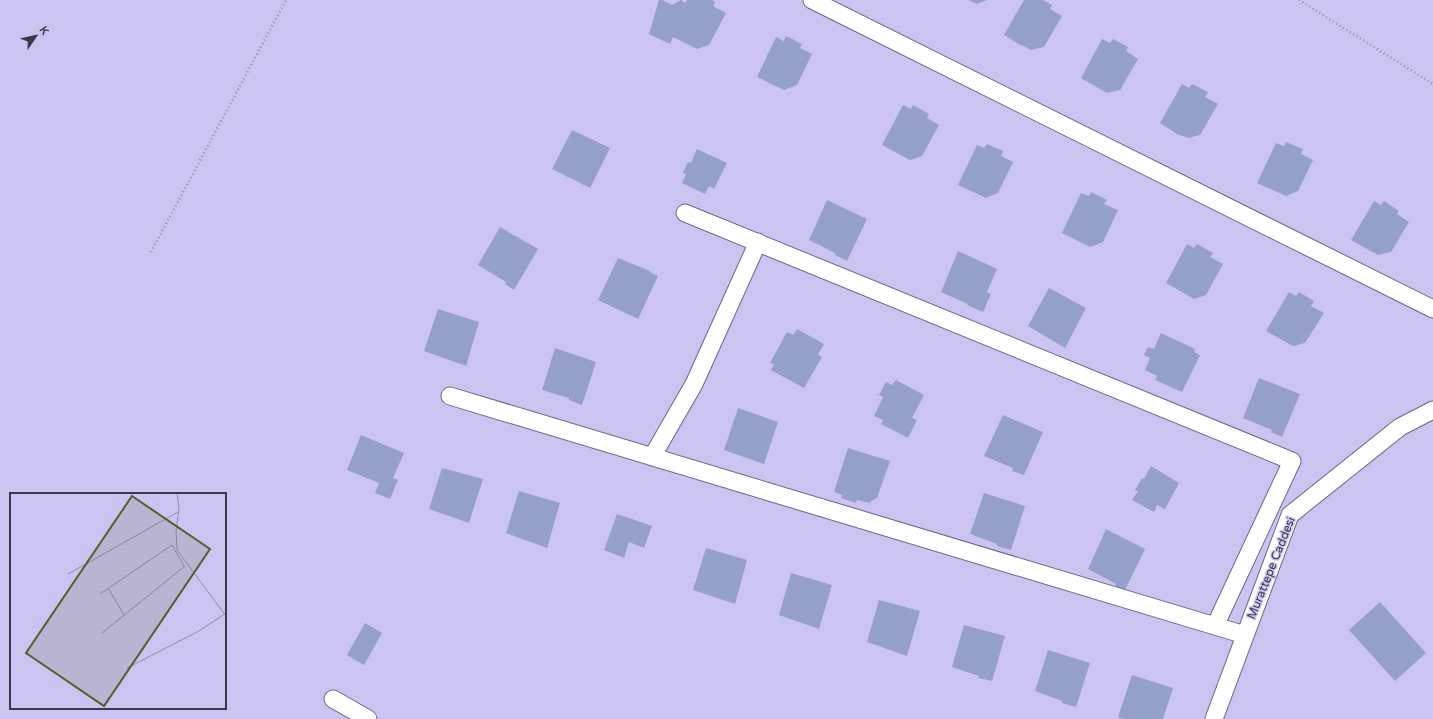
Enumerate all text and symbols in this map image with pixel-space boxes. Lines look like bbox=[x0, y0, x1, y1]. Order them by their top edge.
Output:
north arrow bbox=[16, 16, 56, 56]
text: K bbox=[36, 24, 52, 38]
inset map bbox=[10, 493, 226, 709]
street label: Murattepe Caddesi bbox=[1244, 515, 1298, 621]

